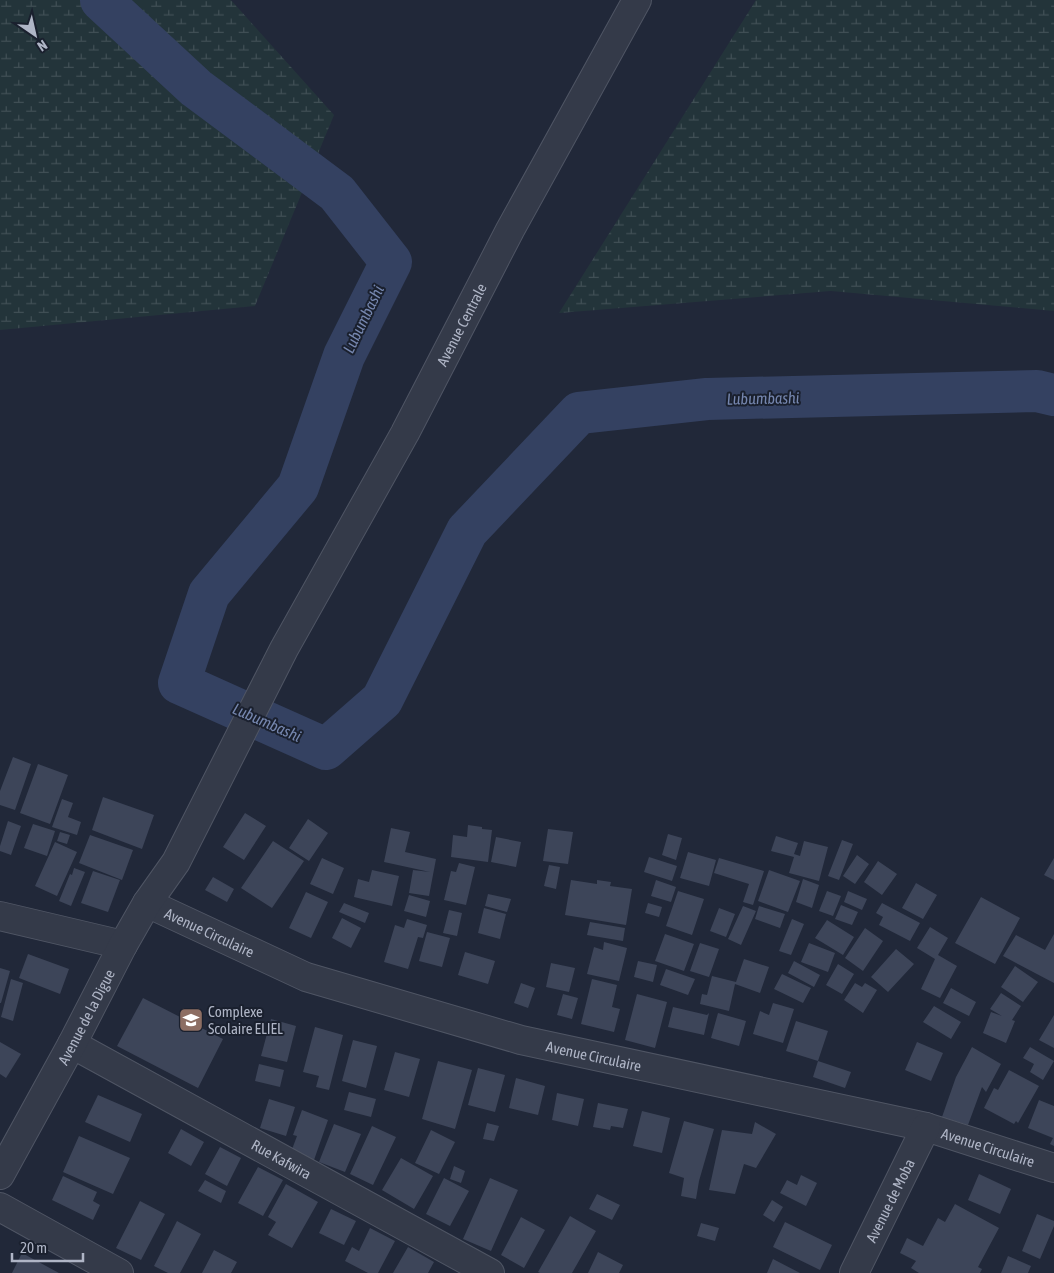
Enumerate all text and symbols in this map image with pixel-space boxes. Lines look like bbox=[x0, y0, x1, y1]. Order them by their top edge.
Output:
north arrow bbox=[10, 10, 60, 60]
text: N bbox=[34, 37, 50, 55]
street label: Avenue Centrale bbox=[433, 280, 490, 369]
water label: Lubumbashi bbox=[339, 282, 387, 356]
water label: Lubumbashi bbox=[726, 388, 800, 408]
water label: Lubumbashi bbox=[230, 699, 304, 745]
street label: Avenue Circulaire bbox=[162, 904, 257, 960]
street label: Avenue de la Digue bbox=[54, 966, 118, 1067]
place label: Complexe Scolaire ELIEL bbox=[208, 1003, 283, 1037]
school or university icon: Complexe Scolaire ELIEL bbox=[178, 1007, 204, 1033]
street label: Avenue Circulaire bbox=[545, 1037, 643, 1074]
street label: Avenue Circulaire bbox=[940, 1124, 1037, 1170]
street label: Rue Kafwira bbox=[249, 1136, 314, 1182]
street label: Avenue de Moba bbox=[862, 1156, 918, 1245]
scale bar bbox=[12, 1230, 84, 1262]
text: 20 m bbox=[20, 1239, 47, 1256]

